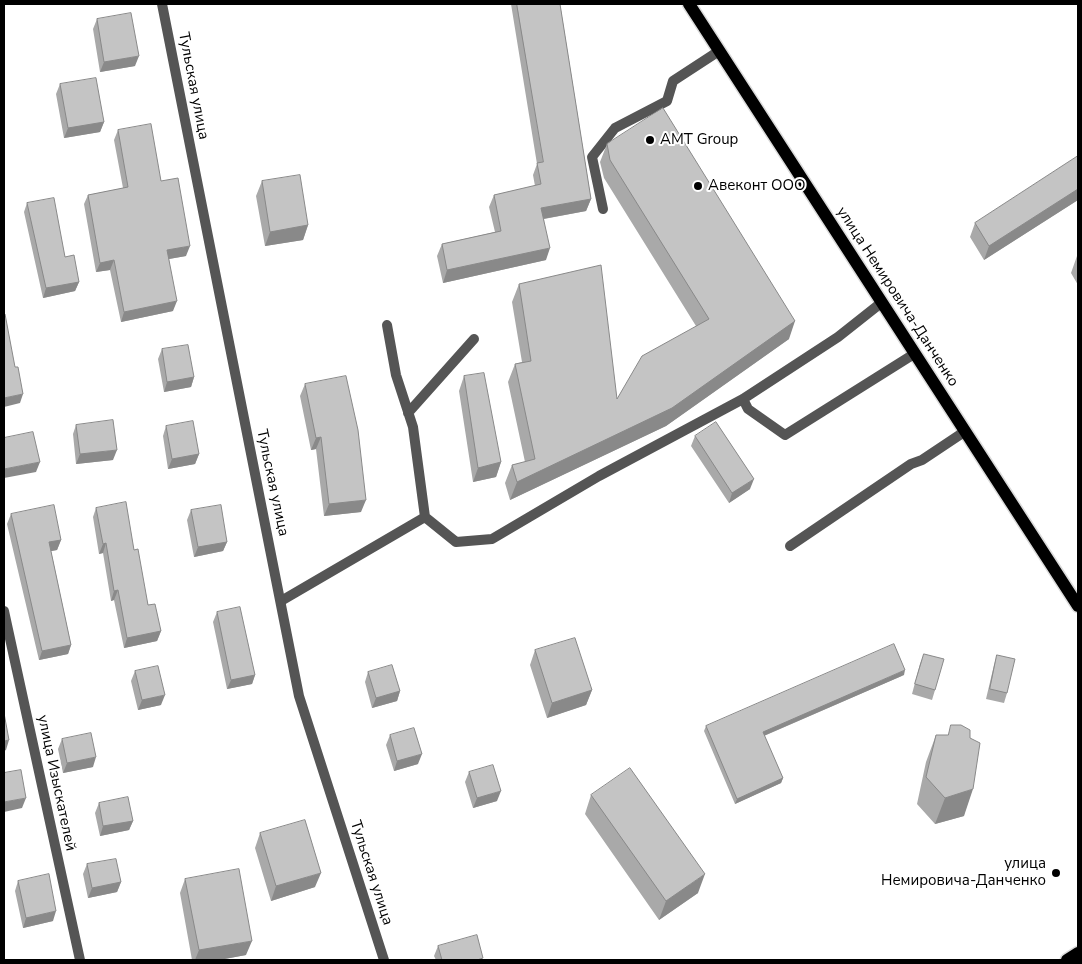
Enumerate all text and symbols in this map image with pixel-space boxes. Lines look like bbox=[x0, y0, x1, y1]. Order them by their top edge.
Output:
street label: Тульская улица bbox=[174, 31, 212, 141]
place label: АМТ Group bbox=[660, 131, 738, 149]
marker: АМТ Group bbox=[644, 134, 656, 146]
place label: Авеконт ООО bbox=[708, 177, 805, 195]
marker: Авеконт ООО bbox=[692, 180, 704, 192]
street label: улица Немировича-Данченко bbox=[832, 204, 962, 390]
street label: Тульская улица bbox=[252, 428, 292, 538]
street label: улица Изыскателей bbox=[33, 713, 79, 853]
street label: Тульская улица bbox=[346, 818, 396, 928]
place label: улица Немировича-Данченко bbox=[881, 855, 1046, 890]
marker: улица Немировича-Данченко bbox=[1050, 867, 1062, 879]

